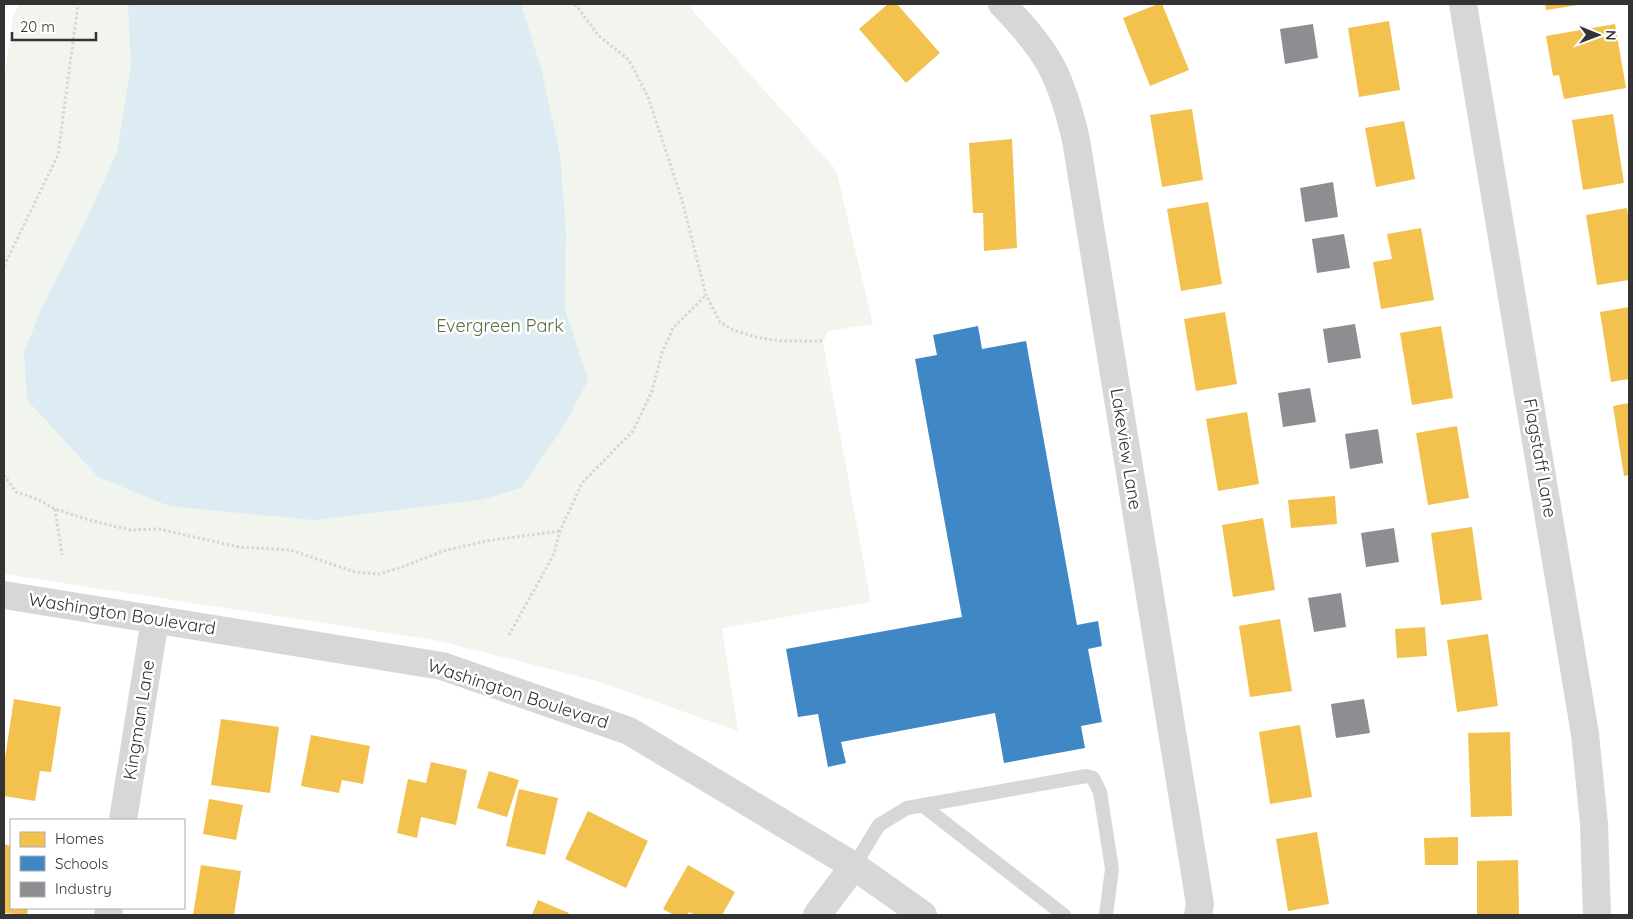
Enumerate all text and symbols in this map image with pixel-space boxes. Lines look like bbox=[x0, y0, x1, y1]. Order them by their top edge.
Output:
scale bar bbox=[12, 10, 96, 42]
north arrow bbox=[1573, 10, 1623, 60]
text: 20 m bbox=[20, 17, 55, 36]
text: N bbox=[1602, 30, 1620, 41]
park label: Evergreen Park bbox=[436, 314, 564, 337]
street label: Lakeview Lane bbox=[1106, 386, 1147, 511]
street label: Flagstaff Lane bbox=[1519, 396, 1562, 519]
street label: Washington Boulevard bbox=[27, 587, 217, 640]
street label: Washington Boulevard bbox=[425, 653, 612, 734]
street label: Kingman Lane bbox=[118, 658, 159, 782]
legend bbox=[10, 819, 185, 909]
text: Homes bbox=[55, 829, 104, 848]
text: Schools bbox=[55, 854, 108, 873]
text: Industry bbox=[55, 879, 112, 898]

